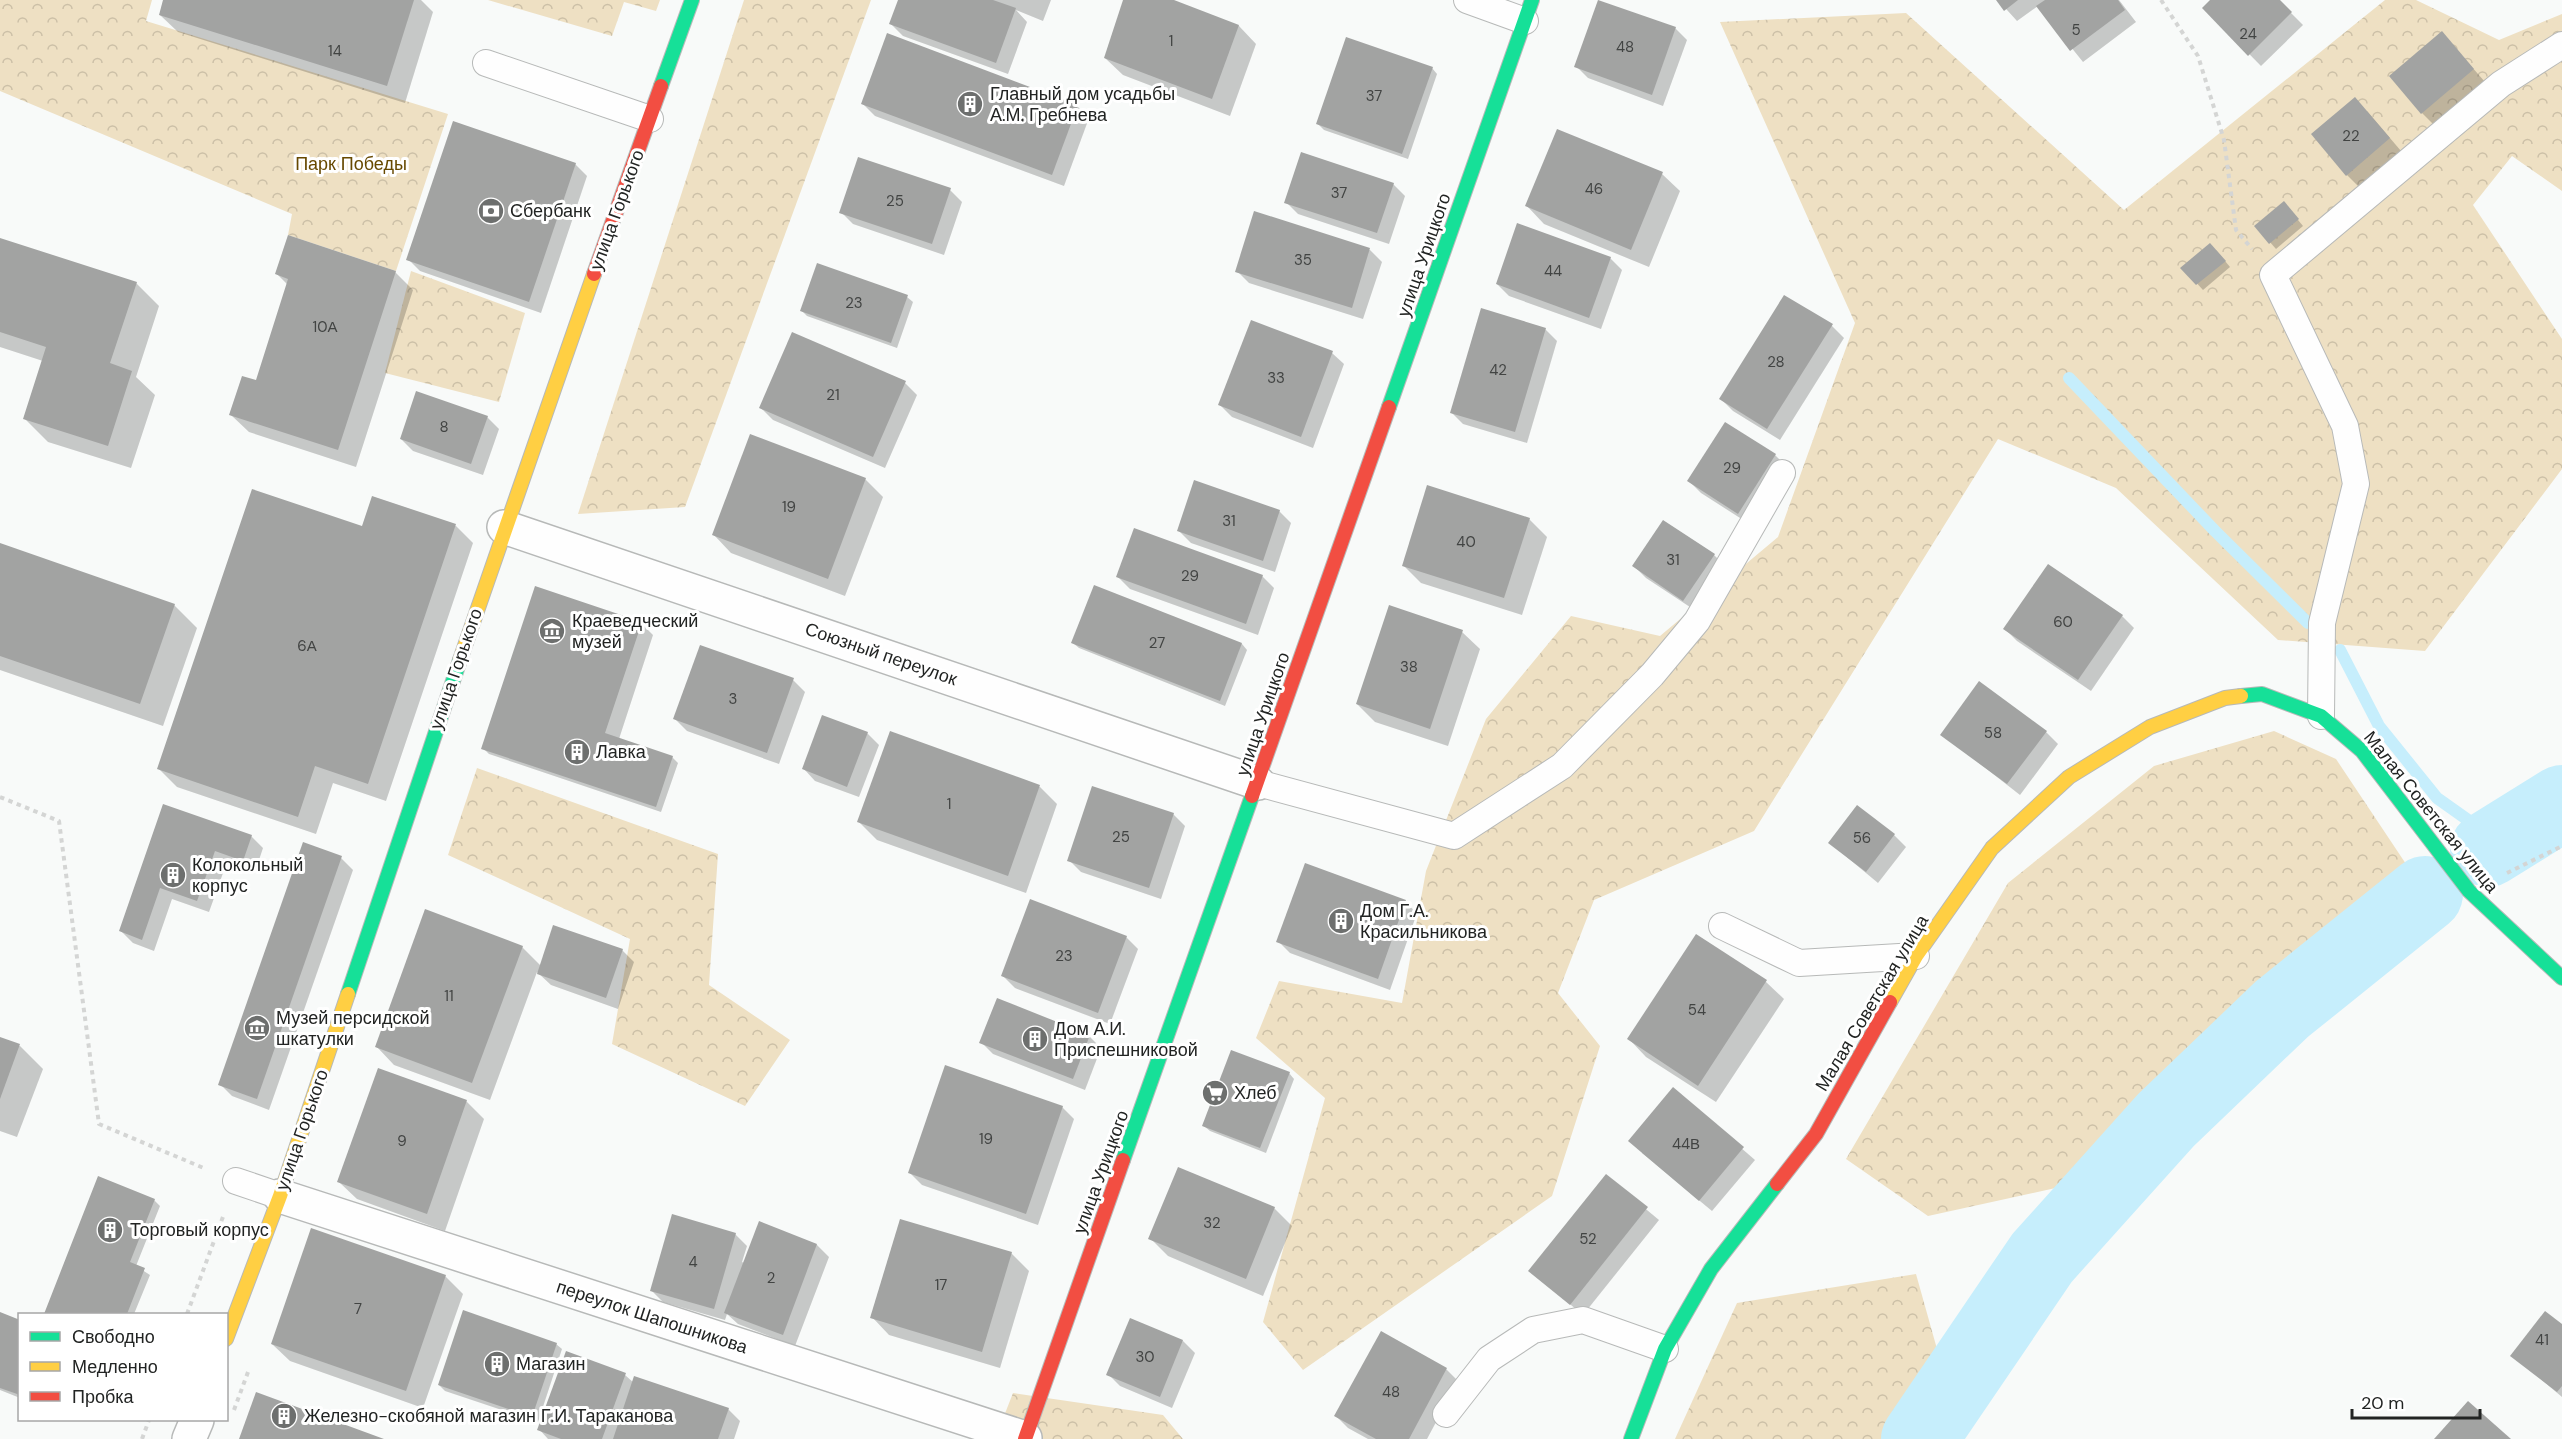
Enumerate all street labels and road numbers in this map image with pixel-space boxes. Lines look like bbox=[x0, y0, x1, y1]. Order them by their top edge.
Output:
street label: улица Горького bbox=[584, 146, 650, 274]
street label: улица Урицкого bbox=[1392, 190, 1456, 320]
street label: улица Горького bbox=[424, 605, 488, 733]
street label: Союзный переулок bbox=[802, 617, 960, 691]
street label: улица Урицкого bbox=[1231, 649, 1295, 779]
street label: Малая Советская улица bbox=[2358, 726, 2504, 899]
street label: Малая Советская улица bbox=[1810, 910, 1935, 1095]
street label: улица Горького bbox=[270, 1066, 334, 1194]
street label: улица Урицкого bbox=[1068, 1107, 1134, 1237]
street label: переулок Шапошникова bbox=[553, 1275, 752, 1360]

